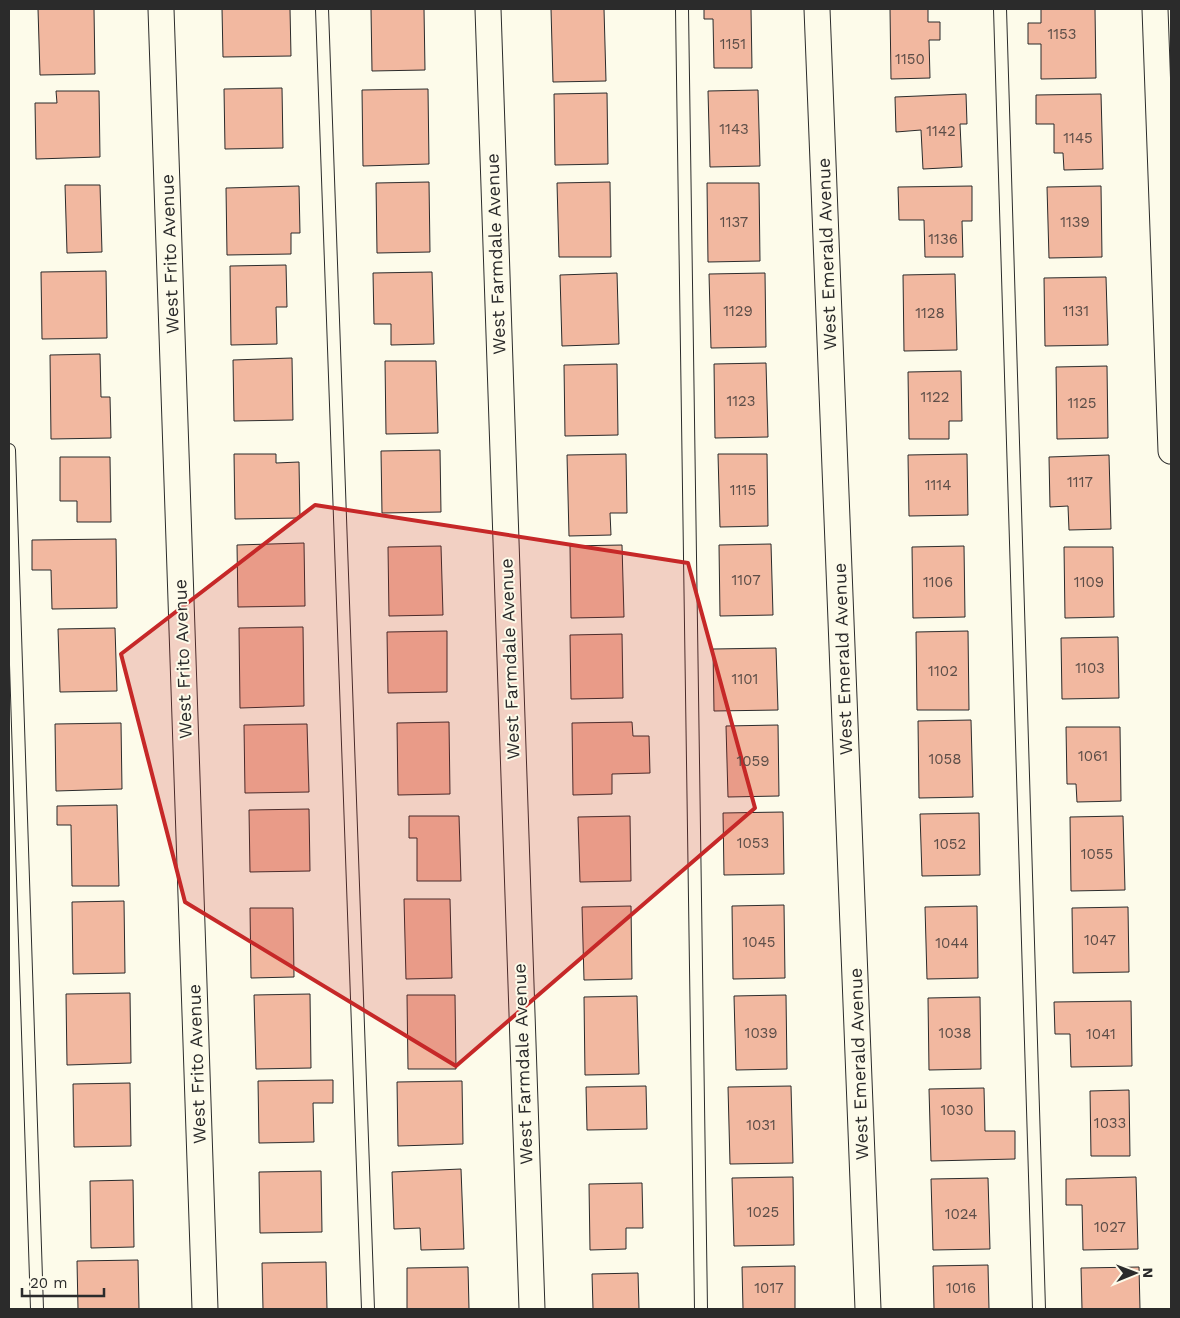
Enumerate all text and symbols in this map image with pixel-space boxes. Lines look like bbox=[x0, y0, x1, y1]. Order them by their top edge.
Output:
house number: 1153 bbox=[1047, 25, 1077, 43]
house number: 1151 bbox=[720, 35, 746, 53]
house number: 1150 bbox=[895, 50, 925, 68]
house number: 1143 bbox=[719, 120, 749, 138]
house number: 1142 bbox=[926, 122, 956, 140]
house number: 1145 bbox=[1063, 129, 1093, 147]
street label: West Farmdale Avenue bbox=[481, 153, 510, 355]
street label: West Emerald Avenue bbox=[813, 157, 840, 351]
street label: West Frito Avenue bbox=[156, 174, 183, 334]
house number: 1137 bbox=[720, 213, 748, 231]
house number: 1139 bbox=[1060, 213, 1090, 231]
house number: 1136 bbox=[928, 230, 958, 248]
house number: 1129 bbox=[723, 302, 753, 320]
house number: 1131 bbox=[1063, 302, 1089, 320]
house number: 1128 bbox=[915, 304, 945, 322]
house number: 1122 bbox=[920, 388, 950, 406]
house number: 1123 bbox=[726, 392, 756, 410]
house number: 1125 bbox=[1067, 394, 1097, 412]
house number: 1117 bbox=[1067, 473, 1093, 491]
house number: 1114 bbox=[925, 476, 951, 494]
house number: 1115 bbox=[730, 481, 756, 499]
street label: West Farmdale Avenue bbox=[495, 558, 524, 760]
street label: West Emerald Avenue bbox=[829, 562, 856, 756]
house number: 1107 bbox=[731, 571, 761, 589]
house number: 1106 bbox=[923, 573, 953, 591]
house number: 1109 bbox=[1074, 573, 1104, 591]
street label: West Frito Avenue bbox=[169, 579, 196, 739]
house number: 1103 bbox=[1075, 659, 1105, 677]
house number: 1102 bbox=[928, 662, 958, 680]
house number: 1101 bbox=[732, 670, 758, 688]
house number: 1061 bbox=[1078, 747, 1108, 765]
house number: 1058 bbox=[928, 750, 962, 768]
house number: 1059 bbox=[736, 752, 770, 770]
house number: 1053 bbox=[737, 834, 769, 852]
house number: 1052 bbox=[934, 835, 966, 853]
house number: 1055 bbox=[1081, 845, 1113, 863]
house number: 1047 bbox=[1084, 931, 1116, 949]
house number: 1045 bbox=[742, 933, 776, 951]
house number: 1044 bbox=[935, 934, 969, 952]
street label: West Farmdale Avenue bbox=[508, 963, 537, 1165]
street label: West Emerald Avenue bbox=[845, 967, 872, 1161]
street label: West Frito Avenue bbox=[183, 984, 210, 1144]
house number: 1039 bbox=[745, 1024, 777, 1042]
house number: 1038 bbox=[939, 1024, 971, 1042]
house number: 1041 bbox=[1086, 1025, 1116, 1043]
house number: 1030 bbox=[941, 1101, 973, 1119]
house number: 1033 bbox=[1094, 1114, 1126, 1132]
house number: 1031 bbox=[746, 1116, 776, 1134]
house number: 1025 bbox=[747, 1203, 779, 1221]
house number: 1024 bbox=[945, 1205, 977, 1223]
house number: 1027 bbox=[1094, 1218, 1126, 1236]
north arrow bbox=[1110, 1248, 1160, 1298]
scale bar bbox=[22, 1266, 105, 1298]
text: N bbox=[1140, 1267, 1156, 1278]
text: 20 m bbox=[30, 1274, 68, 1292]
house number: 1017 bbox=[754, 1279, 784, 1297]
house number: 1016 bbox=[946, 1279, 976, 1297]

